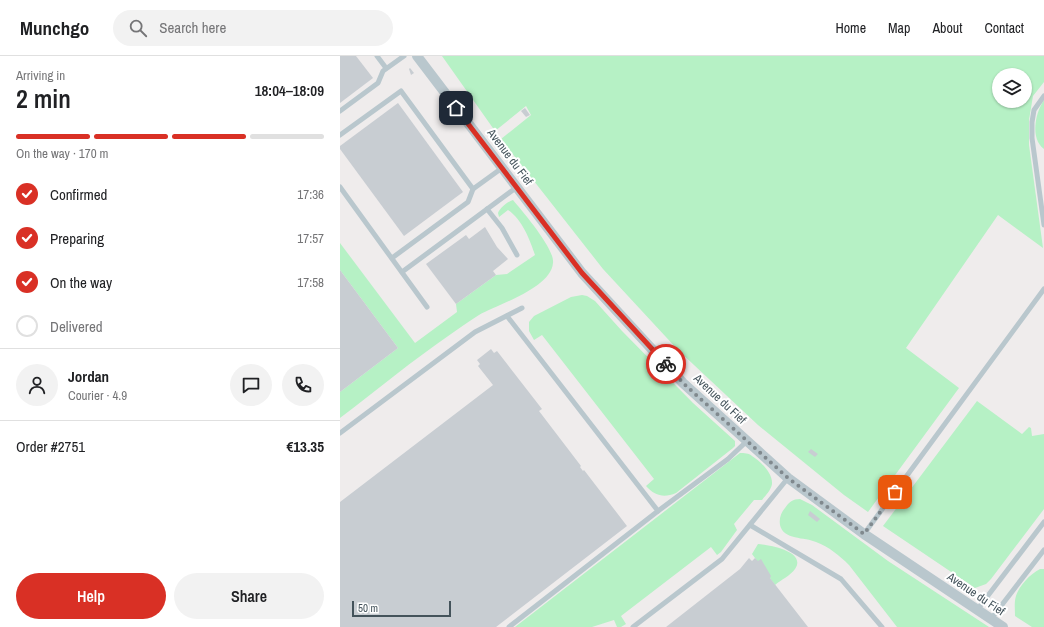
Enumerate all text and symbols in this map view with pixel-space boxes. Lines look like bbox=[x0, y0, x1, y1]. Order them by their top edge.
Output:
search box bbox=[113, 10, 393, 46]
text: Munchgo bbox=[20, 15, 89, 41]
icon: search bbox=[127, 17, 149, 39]
text: Search here bbox=[159, 17, 226, 38]
text: Home bbox=[835, 19, 866, 37]
text: Map bbox=[888, 19, 910, 37]
text: About bbox=[932, 19, 962, 37]
text: Contact bbox=[984, 19, 1024, 37]
text: Arriving in bbox=[16, 67, 65, 84]
map controls bbox=[992, 68, 1032, 108]
button: layers bbox=[992, 68, 1032, 108]
text: 18:04–18:09 bbox=[255, 80, 324, 101]
text: 2 min bbox=[16, 81, 71, 116]
pin bbox=[439, 91, 473, 125]
icon: home bbox=[445, 97, 467, 119]
street label: Avenue du Fief bbox=[483, 125, 537, 189]
text: On the way · 170 m bbox=[16, 145, 108, 162]
icon: check bbox=[16, 183, 38, 205]
text: Confirmed bbox=[50, 184, 107, 205]
text: 17:36 bbox=[297, 186, 324, 203]
icon: check bbox=[16, 227, 38, 249]
text: Preparing bbox=[50, 228, 104, 249]
text: 17:57 bbox=[297, 230, 324, 247]
icon: check bbox=[16, 271, 38, 293]
text: On the way bbox=[50, 272, 112, 293]
text: 17:58 bbox=[297, 274, 324, 291]
text: Delivered bbox=[50, 316, 103, 337]
courier bbox=[646, 344, 686, 384]
icon: bike bbox=[655, 353, 677, 375]
button: person bbox=[16, 364, 58, 406]
button: chat bbox=[230, 364, 272, 406]
button: phone bbox=[282, 364, 324, 406]
text: Jordan bbox=[68, 366, 109, 387]
street label: Avenue du Fief bbox=[689, 370, 750, 428]
text: Courier · 4.9 bbox=[68, 387, 127, 404]
text: Order #2751 bbox=[16, 436, 85, 457]
text: €13.35 bbox=[286, 436, 324, 457]
pin bbox=[878, 475, 912, 509]
icon: bag bbox=[884, 481, 906, 503]
street label: Avenue du Fief bbox=[943, 568, 1008, 619]
button: Help bbox=[16, 573, 166, 619]
button: Share bbox=[174, 573, 324, 619]
scale bar bbox=[352, 599, 451, 618]
text: 50 m bbox=[358, 601, 378, 615]

